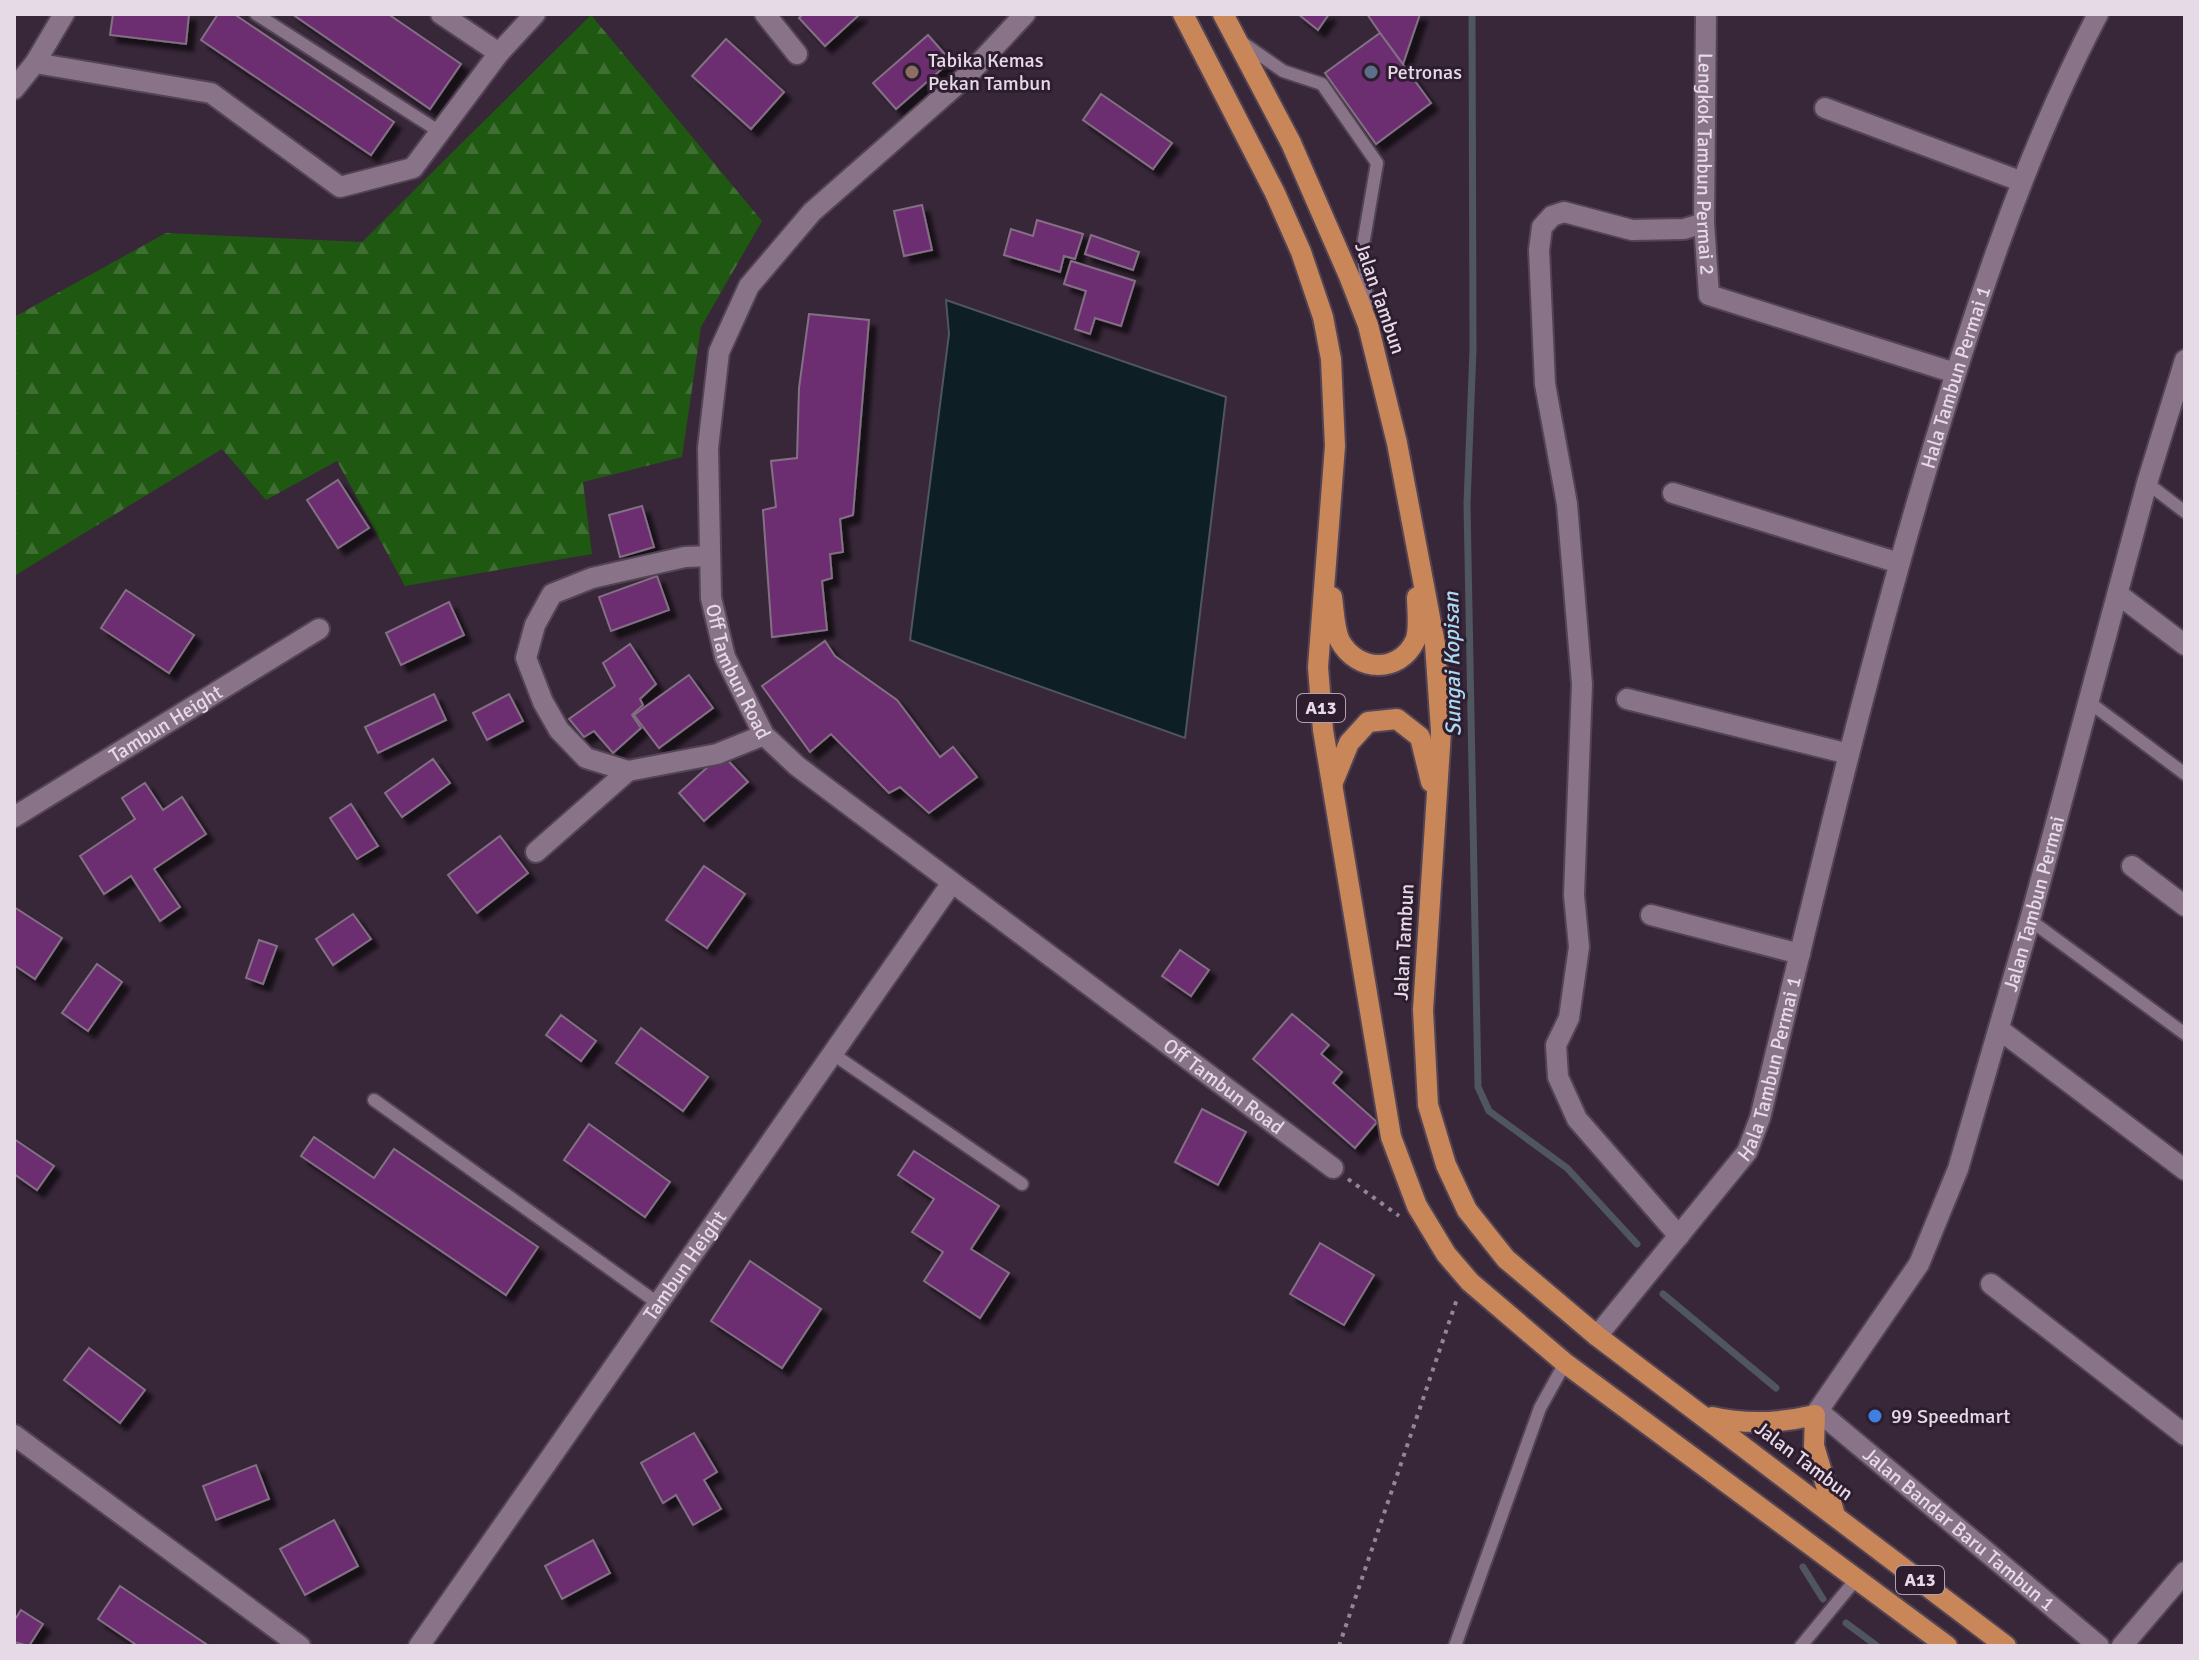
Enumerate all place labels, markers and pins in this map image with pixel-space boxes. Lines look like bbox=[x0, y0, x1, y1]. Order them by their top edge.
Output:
place label: Tabika Kemas Pekan Tambun bbox=[928, 48, 1051, 96]
place label: Petronas bbox=[1387, 60, 1462, 85]
marker: Tabika Kemas Pekan Tambun bbox=[903, 63, 921, 81]
marker: Petronas bbox=[1362, 63, 1380, 81]
place label: 99 Speedmart bbox=[1891, 1404, 2010, 1429]
marker: 99 Speedmart bbox=[1866, 1407, 1884, 1425]

